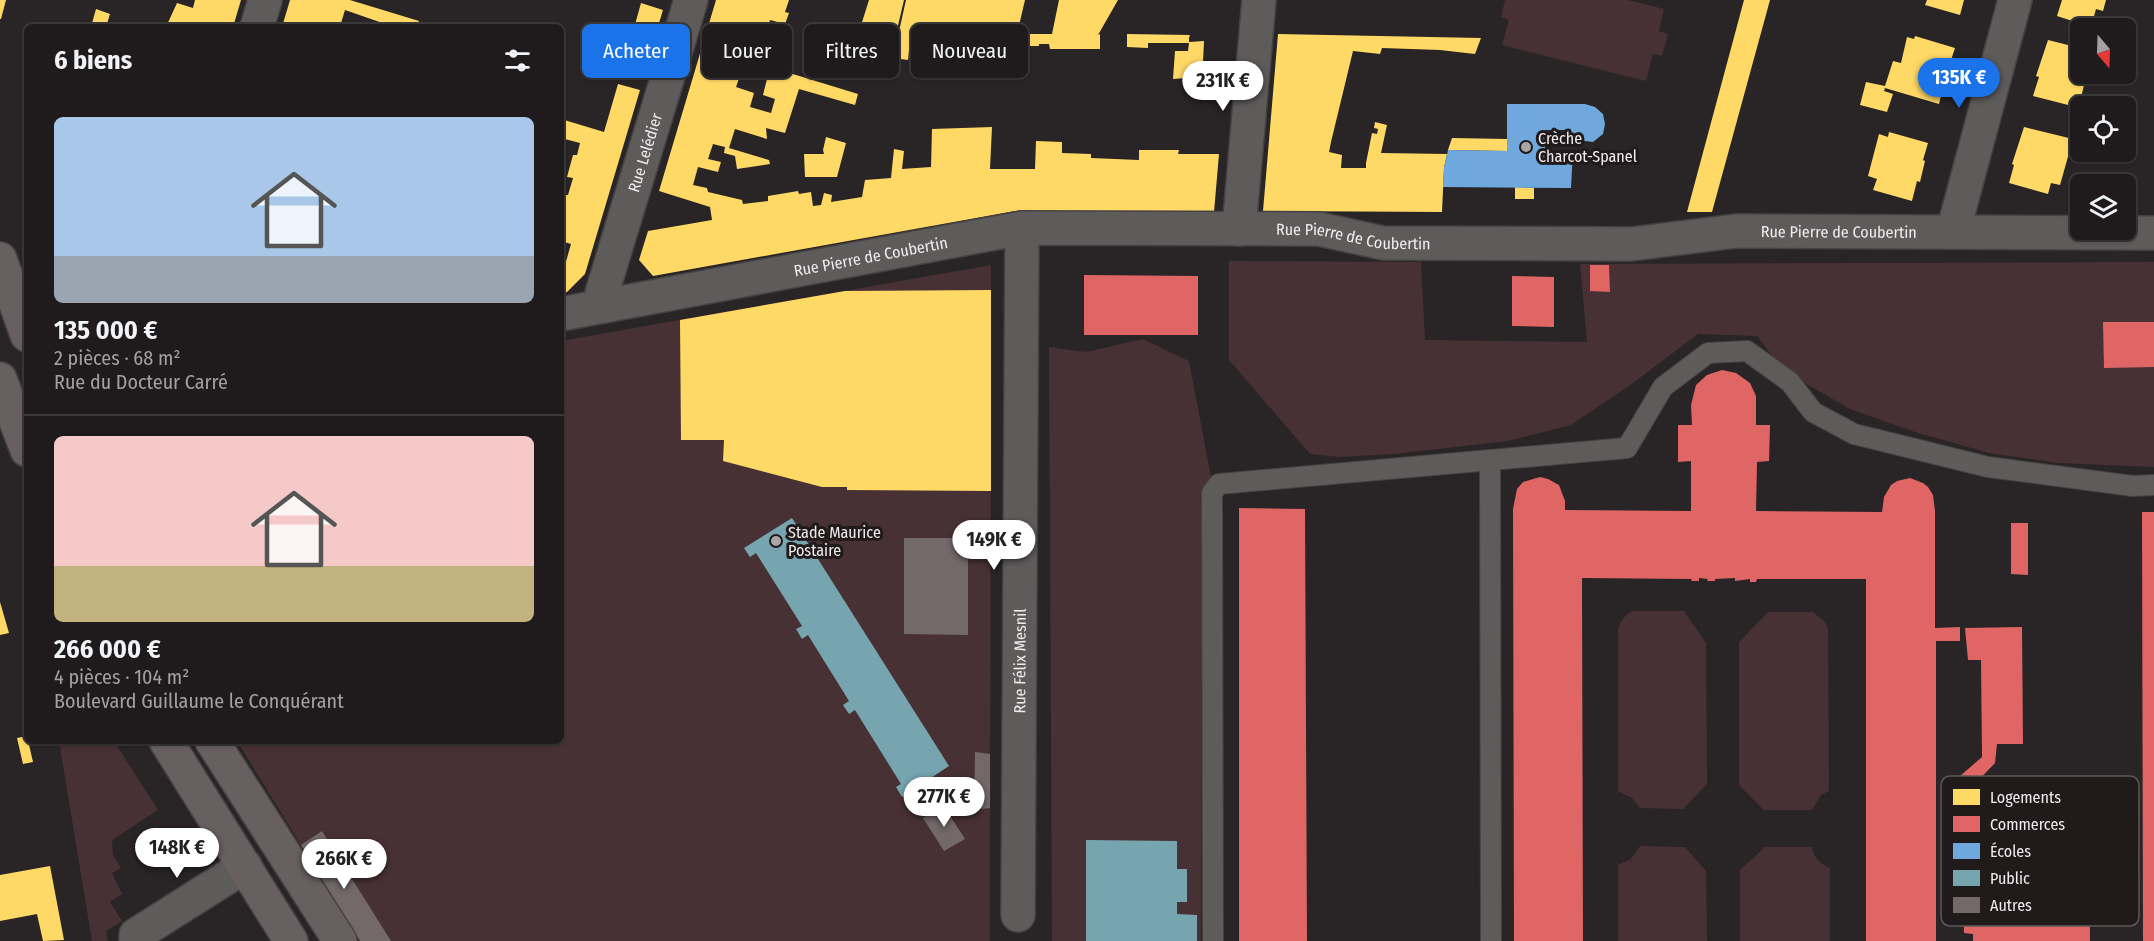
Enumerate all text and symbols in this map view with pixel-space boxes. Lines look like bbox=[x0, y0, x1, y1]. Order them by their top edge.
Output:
north arrow bbox=[2070, 18, 2136, 84]
map controls bbox=[2070, 18, 2136, 240]
chip: Acheter bbox=[582, 24, 690, 78]
chip: Louer bbox=[702, 24, 792, 78]
chip: Filtres bbox=[804, 24, 899, 78]
chip: Nouveau bbox=[911, 24, 1028, 78]
icon: filters bbox=[501, 44, 534, 77]
text: 6 biens bbox=[54, 45, 132, 76]
pin: 135K € bbox=[1910, 58, 2008, 109]
pin: 231K € bbox=[1174, 61, 1272, 112]
text: 135K € bbox=[1932, 65, 1986, 89]
text: 231K € bbox=[1196, 68, 1250, 92]
button: locate bbox=[2070, 96, 2136, 162]
street label: Rue Lelédier bbox=[624, 110, 666, 194]
place label: Crèche Charcot-Spanel bbox=[1538, 129, 1637, 166]
marker: Crèche Charcot-Spanel bbox=[1519, 140, 1533, 154]
icon: home bbox=[240, 156, 348, 264]
button: layers bbox=[2070, 174, 2136, 240]
street label: Rue Pierre de Coubertin bbox=[1276, 220, 1431, 253]
street label: Rue Pierre de Coubertin bbox=[1761, 222, 1917, 242]
street label: Rue Pierre de Coubertin bbox=[792, 233, 949, 280]
text: 135 000 € bbox=[54, 315, 157, 346]
text: 2 pièces · 68 m² bbox=[54, 346, 180, 370]
text: Rue du Docteur Carré bbox=[54, 370, 228, 394]
icon: home bbox=[240, 475, 348, 583]
pin: 149K € bbox=[945, 520, 1043, 571]
place label: Stade Maurice Postaire bbox=[788, 523, 881, 560]
text: 149K € bbox=[966, 527, 1022, 551]
marker: Stade Maurice Postaire bbox=[769, 534, 783, 548]
street label: Rue Félix Mesnil bbox=[1010, 608, 1030, 714]
text: 266 000 € bbox=[54, 634, 161, 665]
text: 4 pièces · 104 m² bbox=[54, 665, 189, 689]
text: Boulevard Guillaume le Conquérant bbox=[54, 689, 344, 713]
legend bbox=[1941, 776, 2139, 926]
pin: 277K € bbox=[895, 777, 993, 828]
text: 277K € bbox=[918, 784, 970, 808]
text: Logements bbox=[1990, 788, 2061, 807]
text: Commerces bbox=[1990, 815, 2065, 834]
pin: 148K € bbox=[128, 828, 226, 879]
text: 148K € bbox=[149, 835, 205, 859]
pin: 266K € bbox=[295, 839, 393, 890]
text: Écoles bbox=[1990, 842, 2031, 861]
text: 266K € bbox=[316, 846, 372, 870]
text: Public bbox=[1990, 869, 2030, 888]
text: Autres bbox=[1990, 896, 2032, 915]

